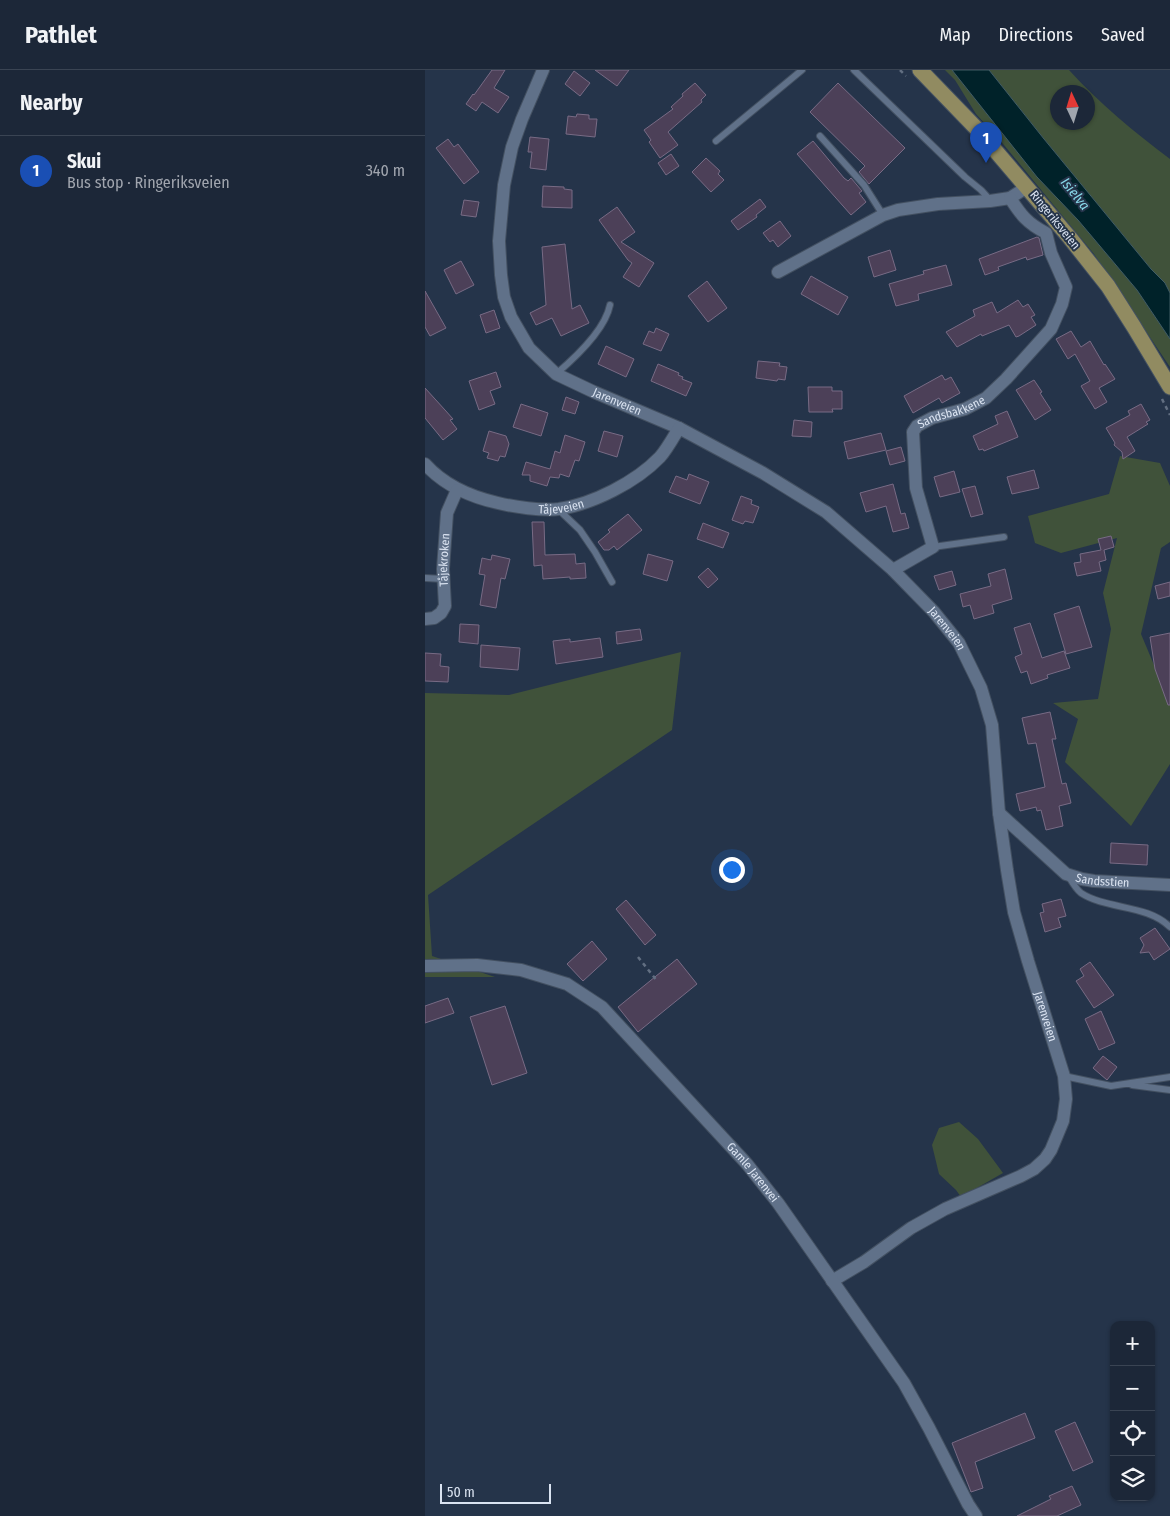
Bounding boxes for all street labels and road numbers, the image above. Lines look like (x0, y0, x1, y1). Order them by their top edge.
street label: Ringeriksveien (1027, 188, 1083, 252)
street label: Jarenveien (591, 385, 644, 418)
street label: Sandsbakkene (915, 393, 987, 431)
street label: Tåjeveien (538, 496, 586, 517)
street label: Tåjekroken (436, 533, 453, 587)
street label: Jarenveien (926, 604, 968, 652)
street label: Sandsstien (1074, 870, 1130, 890)
street label: Jarenveien (1031, 990, 1060, 1043)
street label: Gamle Jarenvei (724, 1140, 782, 1205)

